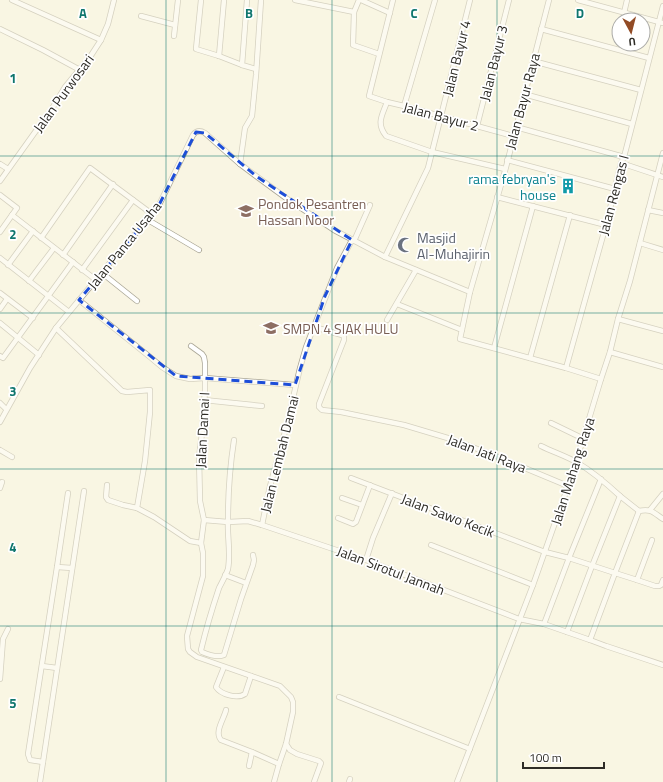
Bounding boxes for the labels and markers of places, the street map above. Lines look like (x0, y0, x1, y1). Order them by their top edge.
place label: rama febryan's house (468, 168, 556, 205)
building icon: rama febryan's house (559, 177, 577, 195)
place label: Pondok Pesantren Hassan Noor (258, 193, 366, 230)
school or university icon: Pondok Pesantren Hassan Noor (237, 202, 255, 220)
place label: Masjid Al-Muhajirin (417, 227, 490, 264)
mosque icon: Masjid Al-Muhajirin (396, 236, 414, 254)
place label: SMPN 4 SIAK HULU (283, 318, 399, 339)
school or university icon: SMPN 4 SIAK HULU (262, 319, 280, 337)

